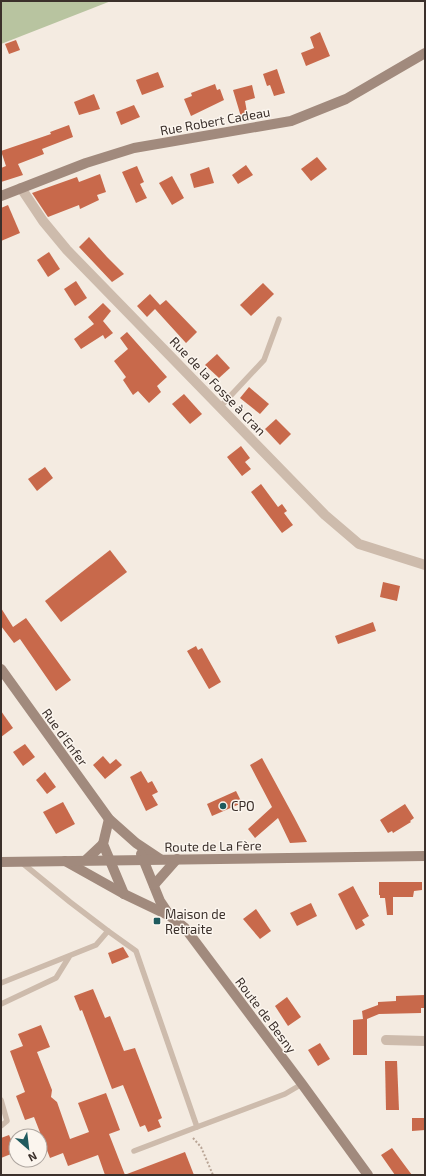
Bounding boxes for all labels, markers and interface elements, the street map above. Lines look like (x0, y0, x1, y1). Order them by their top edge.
street label: Rue Robert Cadeau (159, 103, 271, 139)
street label: Rue de la Fosse à Cran (167, 333, 269, 439)
street label: Rue d'Enfer (39, 705, 91, 769)
place label: CPO (231, 798, 255, 814)
marker: CPO (218, 801, 228, 811)
street label: Route de La Fère (164, 837, 262, 855)
place label: Maison de Retraite (165, 906, 226, 937)
marker: Maison de Retraite (152, 916, 162, 926)
street label: Route de Besny (232, 974, 300, 1056)
north arrow (8, 1128, 48, 1168)
text: N (26, 1150, 39, 1165)

